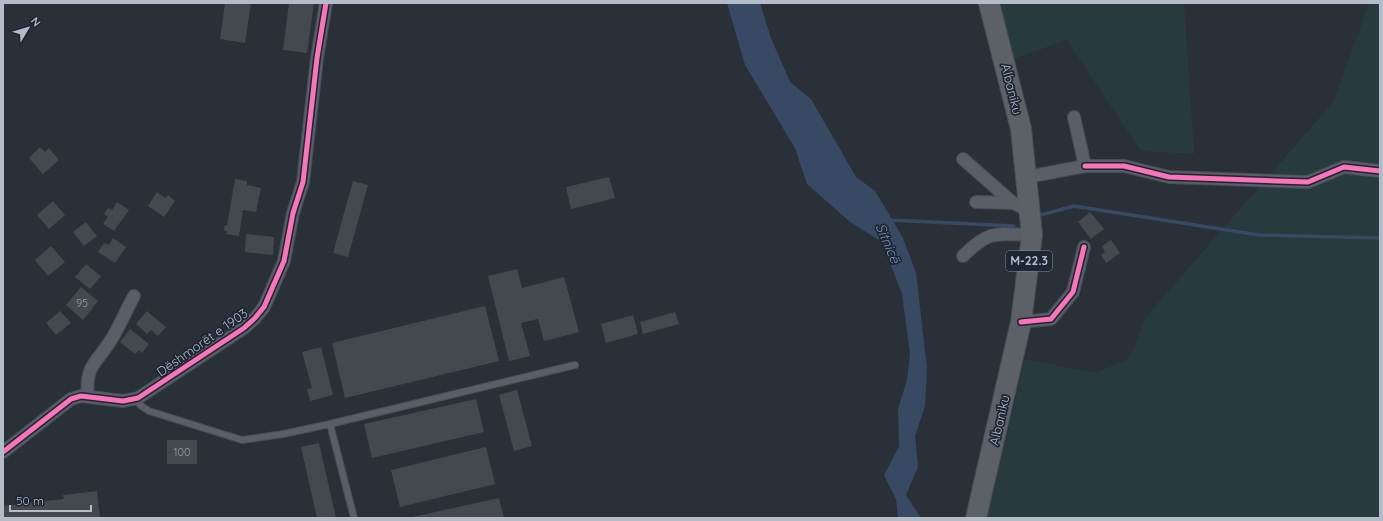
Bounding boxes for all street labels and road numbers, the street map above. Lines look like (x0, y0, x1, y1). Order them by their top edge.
street label: Albaniku (998, 62, 1026, 116)
road number: M-22.3 (1006, 251, 1052, 271)
street label: Dëshmorët e 1903 (153, 305, 251, 379)
street label: Albaniku (985, 393, 1013, 447)

